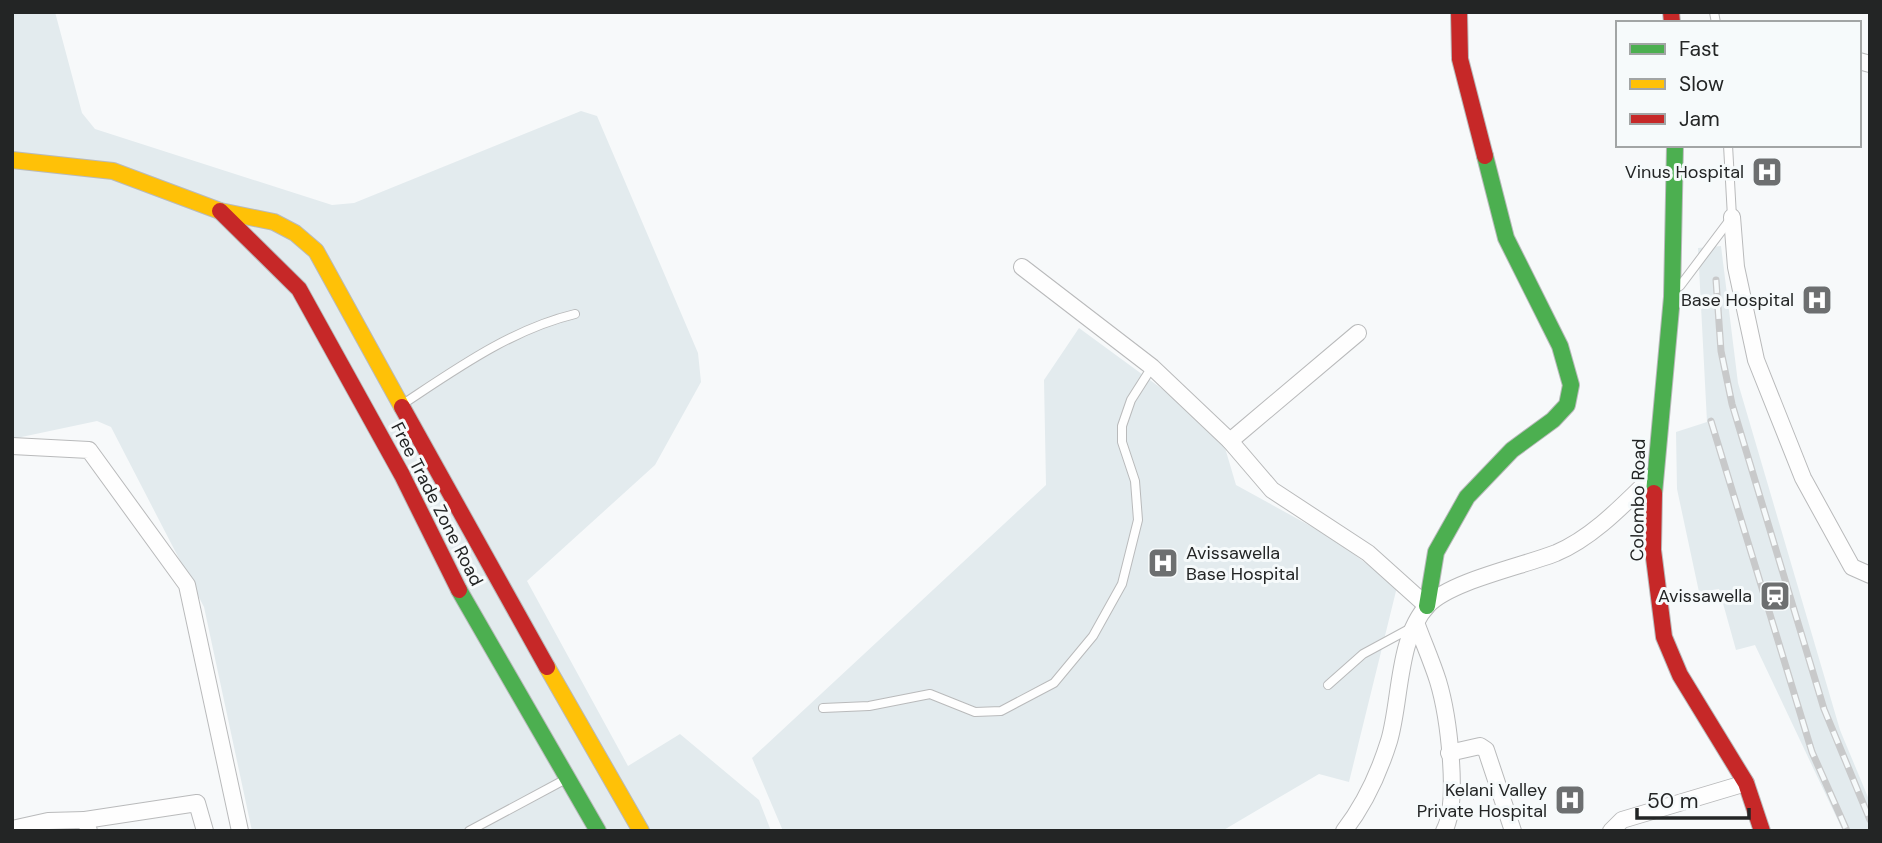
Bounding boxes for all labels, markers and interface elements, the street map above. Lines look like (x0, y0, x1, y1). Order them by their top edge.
legend (1616, 21, 1861, 147)
text: Fast (1679, 35, 1719, 63)
text: Slow (1679, 70, 1724, 98)
text: Jam (1679, 105, 1720, 133)
hospital icon: Vinus Hospital (1750, 155, 1784, 189)
place label: Vinus Hospital (1625, 160, 1744, 184)
hospital icon: Base Hospital (1800, 283, 1834, 317)
place label: Base Hospital (1681, 288, 1794, 312)
street label: Free Trade Zone Road (385, 418, 489, 590)
street label: Colombo Road (1625, 438, 1651, 562)
place label: Avissawella Base Hospital (1186, 541, 1299, 586)
hospital icon: Avissawella Base Hospital (1146, 546, 1180, 580)
station icon: Avissawella (1758, 579, 1792, 613)
place label: Avissawella (1658, 584, 1752, 608)
scale bar (1637, 776, 1749, 820)
place label: Kelani Valley Private Hospital (1417, 778, 1547, 823)
hospital icon: Kelani Valley Private Hospital (1553, 783, 1587, 817)
text: 50 m (1647, 787, 1698, 815)

